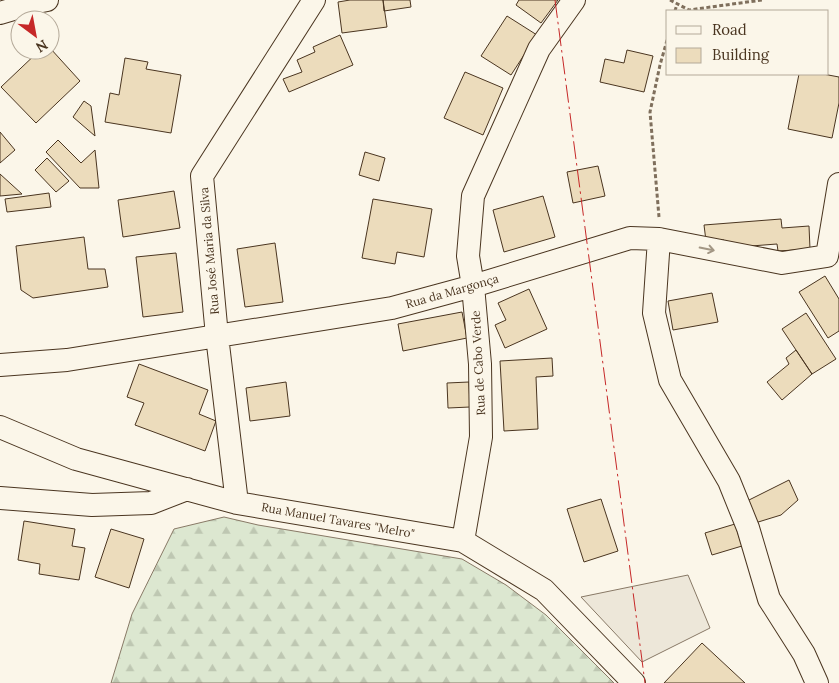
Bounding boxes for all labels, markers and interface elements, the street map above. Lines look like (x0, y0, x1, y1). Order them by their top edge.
north arrow (10, 10, 60, 60)
legend (666, 10, 829, 75)
text: Road (712, 20, 747, 39)
text: N (32, 36, 51, 57)
text: Building (712, 45, 770, 64)
street label: Rua José Maria da Silva (196, 187, 222, 315)
one-way arrow (698, 244, 714, 254)
street label: Rua da Margonça (404, 271, 500, 311)
street label: Rua de Cabo Verde (468, 310, 488, 416)
street label: Rua Manuel Tavares "Melro" (260, 499, 416, 541)

